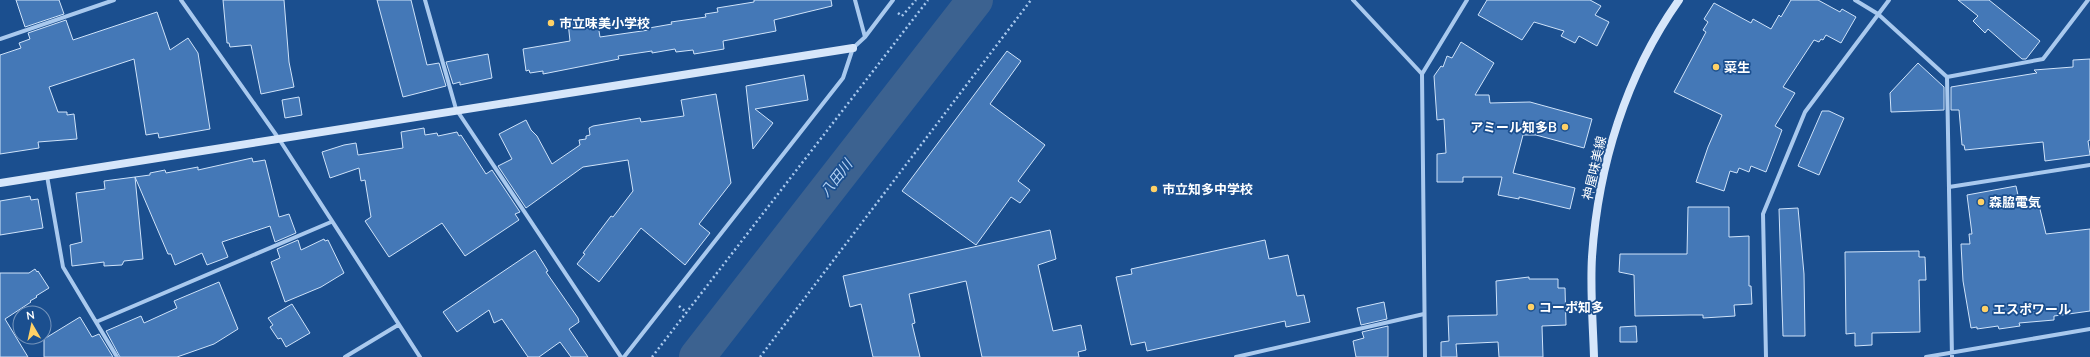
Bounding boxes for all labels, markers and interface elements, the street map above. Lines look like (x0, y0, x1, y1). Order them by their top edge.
place label: 市立味美小学校 (559, 15, 650, 33)
marker: 市立味美小学校 (546, 18, 556, 28)
place label: 菜生 (1724, 59, 1750, 77)
marker: 菜生 (1711, 62, 1721, 72)
place label: アミール知多B (1470, 119, 1557, 137)
marker: アミール知多B (1560, 122, 1570, 132)
street label: 神屋味美線 (1579, 135, 1611, 202)
water label: 八田川 (816, 154, 858, 201)
place label: 市立知多中学校 (1162, 181, 1253, 199)
marker: 市立知多中学校 (1149, 184, 1159, 194)
place label: 森脇電気 (1989, 194, 2041, 212)
marker: 森脇電気 (1976, 197, 1986, 207)
place label: コーポ知多 (1539, 299, 1604, 317)
place label: エスポワール (1993, 301, 2071, 319)
marker: コーポ知多 (1526, 302, 1536, 312)
marker: エスポワール (1980, 304, 1990, 314)
north arrow (12, 305, 52, 345)
text: N (25, 308, 36, 324)

